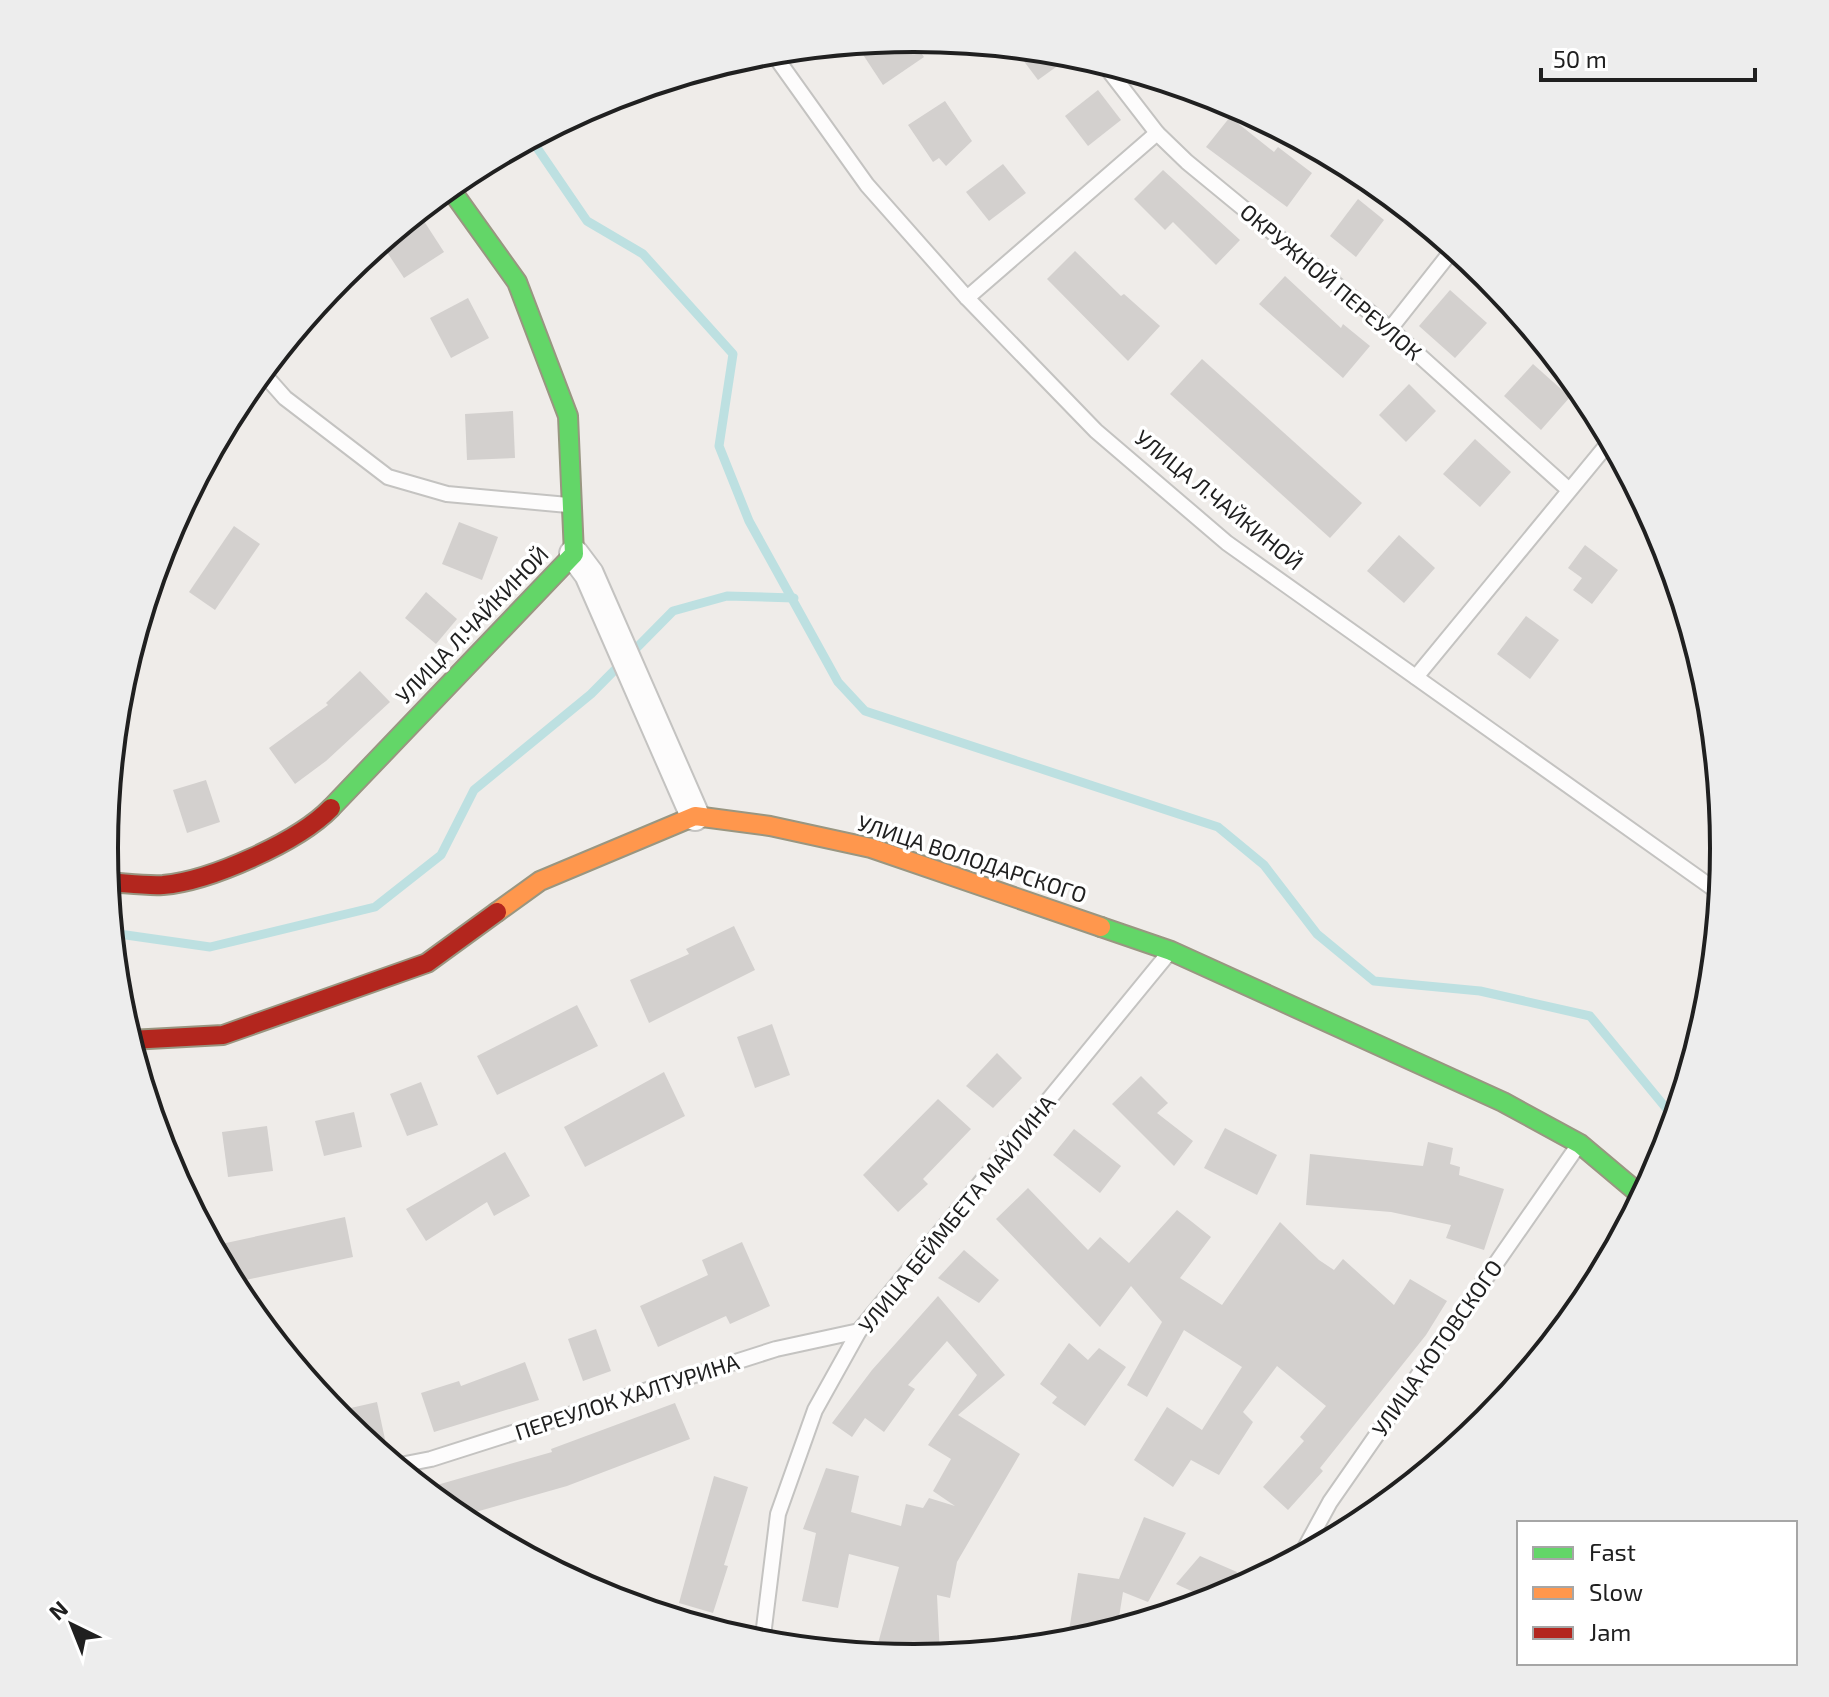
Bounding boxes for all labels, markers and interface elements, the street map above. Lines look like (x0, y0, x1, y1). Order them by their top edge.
scale bar (1541, 32, 1755, 82)
text: 50 m (1553, 44, 1607, 73)
street label: ОКРУЖНОЙ ПЕРЕУЛОК (1236, 198, 1428, 365)
street label: УЛИЦА Л.ЧАЙКИНОЙ (1131, 424, 1309, 575)
street label: УЛИЦА Л.ЧАЙКИНОЙ (390, 540, 553, 708)
street label: УЛИЦА ВОЛОДАРСКОГО (854, 809, 1090, 907)
street label: УЛИЦА БЕЙМБЕТА МАЙЛИНА (852, 1089, 1060, 1337)
street label: УЛИЦА КОТОВСКОГО (1366, 1254, 1507, 1440)
street label: ПЕРЕУЛОК ХАЛТУРИНА (511, 1347, 742, 1445)
legend (1517, 1521, 1797, 1665)
text: Fast (1589, 1537, 1636, 1566)
text: Slow (1589, 1577, 1643, 1606)
north arrow (32, 1585, 112, 1665)
text: N (43, 1595, 72, 1625)
text: Jam (1589, 1617, 1631, 1646)

